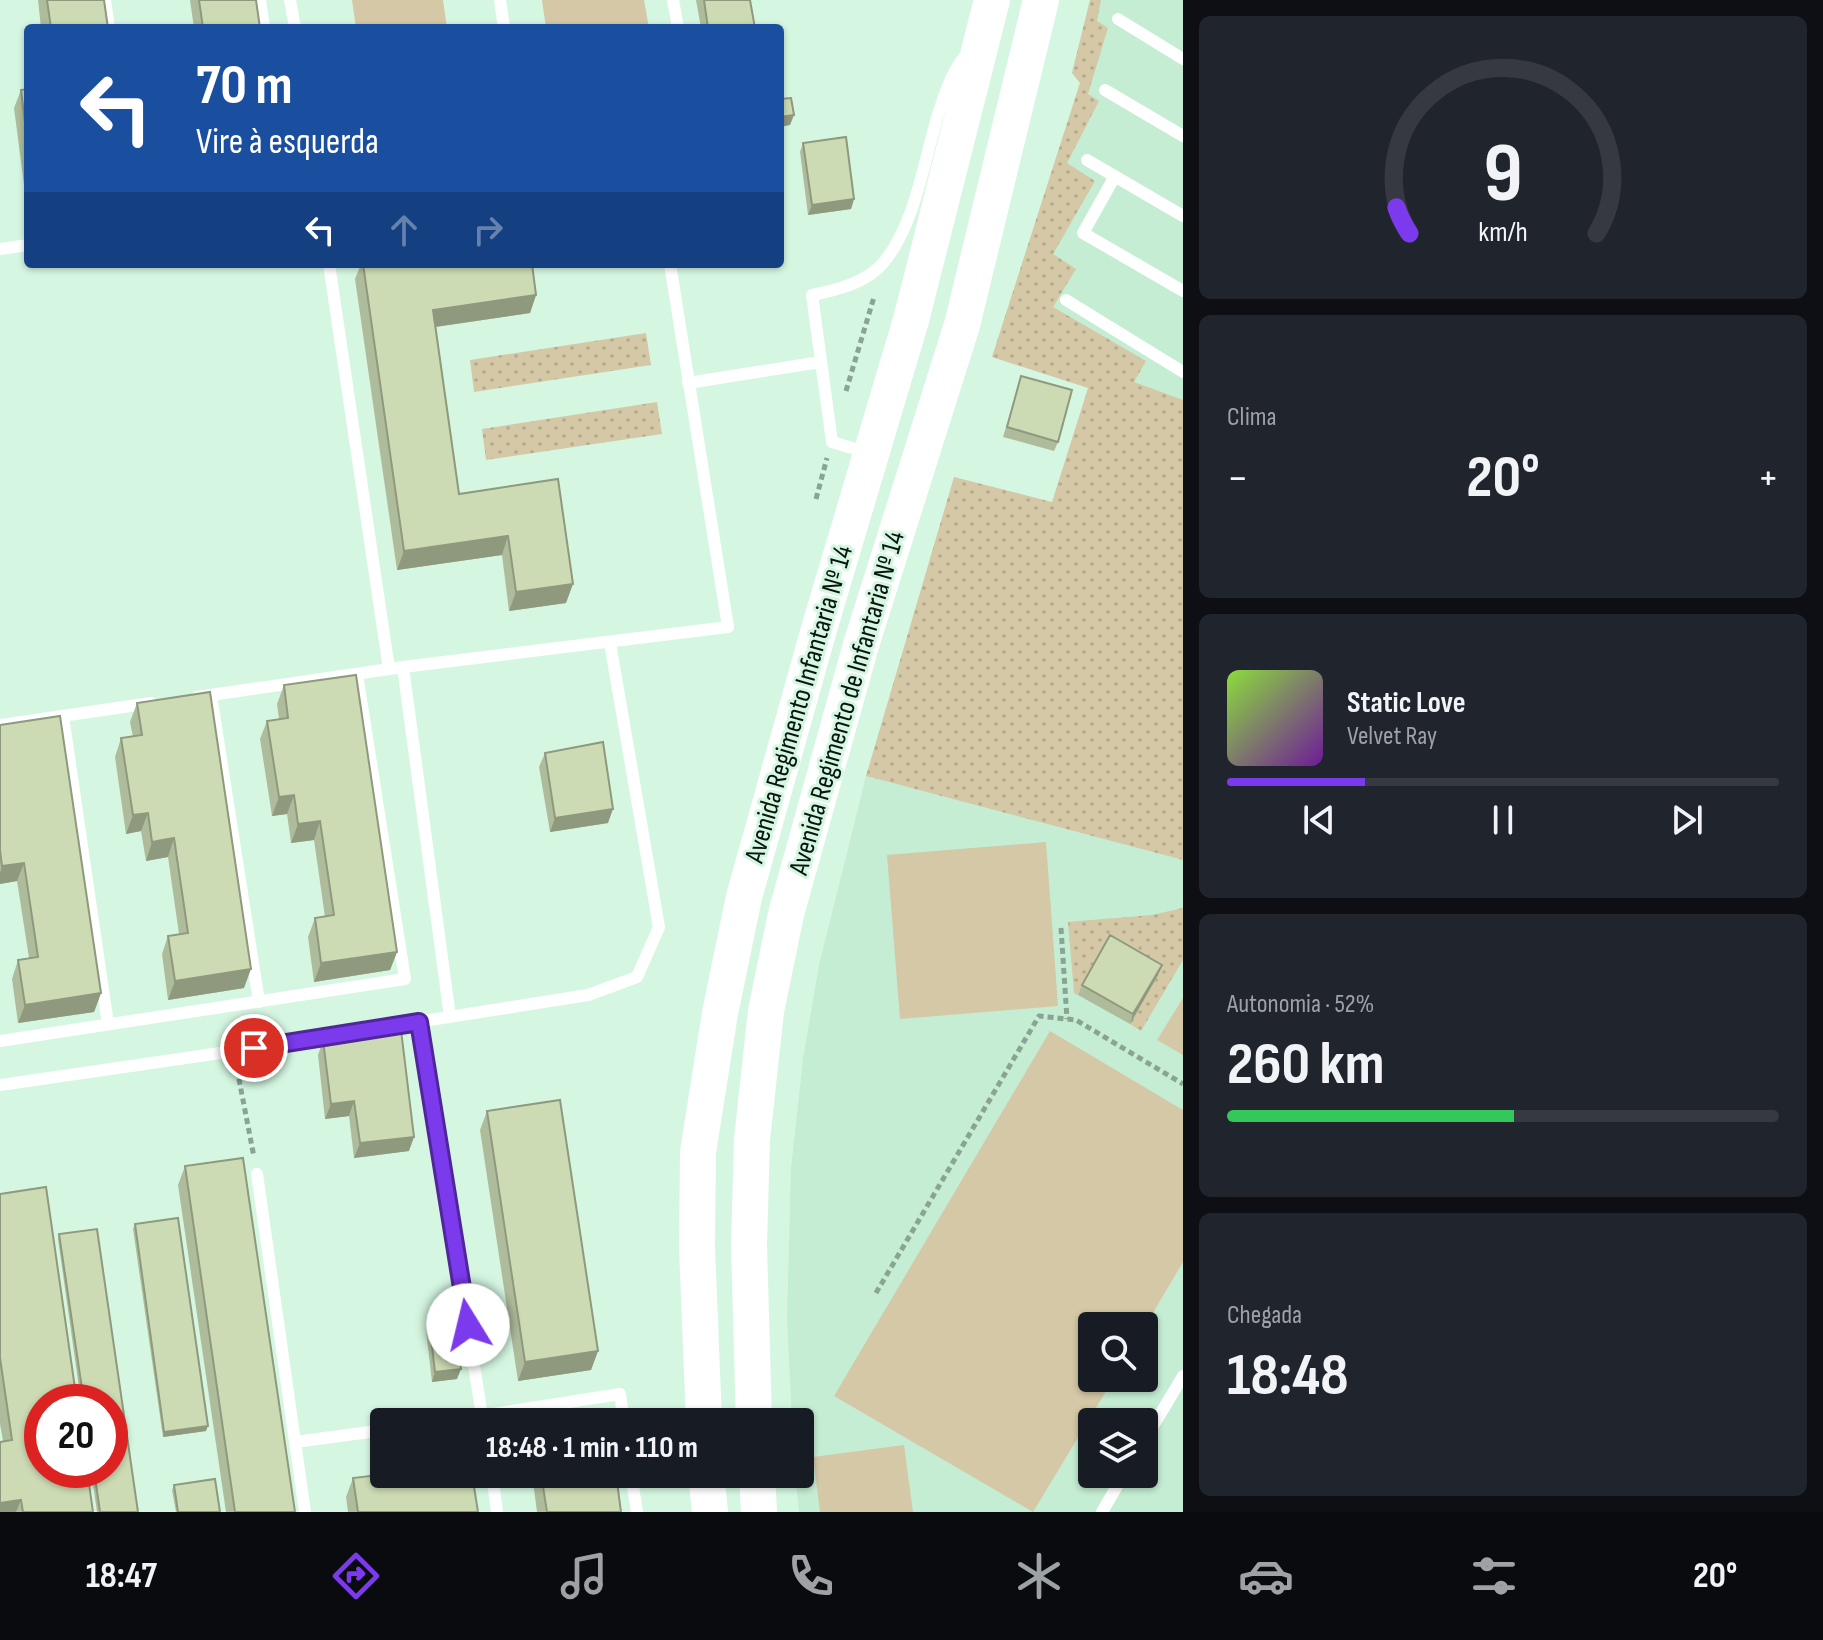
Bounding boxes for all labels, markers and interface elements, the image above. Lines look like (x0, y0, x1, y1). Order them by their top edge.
text: 70 m (196, 53, 293, 120)
icon: left (64, 56, 168, 160)
text: Vire à esquerda (196, 121, 379, 164)
text: 9 (1483, 124, 1523, 224)
icon: left (298, 208, 342, 252)
icon: ahead (382, 208, 426, 252)
icon: right (466, 208, 510, 252)
text: km/h (1478, 215, 1528, 250)
text: Clima (1227, 402, 1277, 433)
text: 20° (1466, 442, 1540, 514)
text: − (1227, 452, 1249, 505)
text: + (1757, 452, 1779, 505)
street label: Avenida Regimento de Infantaria Nº 14 (782, 527, 912, 880)
street label: Avenida Regimento Infantaria Nº 14 (738, 541, 860, 867)
text: Static Love (1347, 685, 1466, 721)
text: Velvet Ray (1347, 721, 1437, 752)
icon: previous (1297, 798, 1341, 842)
icon: pause (1481, 798, 1525, 842)
icon: next (1665, 798, 1709, 842)
text: Autonomia · 52% (1227, 989, 1374, 1020)
pin (220, 1014, 288, 1082)
icon: arrive (232, 1026, 276, 1070)
text: 260 km (1227, 1029, 1385, 1101)
position arrow (426, 1283, 510, 1367)
text: Chegada (1227, 1300, 1302, 1331)
map controls (1078, 1312, 1158, 1488)
button: search (1078, 1312, 1158, 1392)
text: 18:48 (1227, 1340, 1349, 1412)
speed limit sign: 20 (24, 1384, 128, 1488)
button: layers (1078, 1408, 1158, 1488)
text: 18:48 · 1 min · 110 m (486, 1430, 698, 1466)
icon: directions (328, 1548, 384, 1604)
icon: music (556, 1548, 612, 1604)
icon: phone (783, 1548, 839, 1604)
icon: climate (1011, 1548, 1067, 1604)
icon: car (1238, 1548, 1294, 1604)
icon: filters (1466, 1548, 1522, 1604)
text: 18:47 (86, 1555, 157, 1598)
text: 20° (1693, 1555, 1737, 1598)

